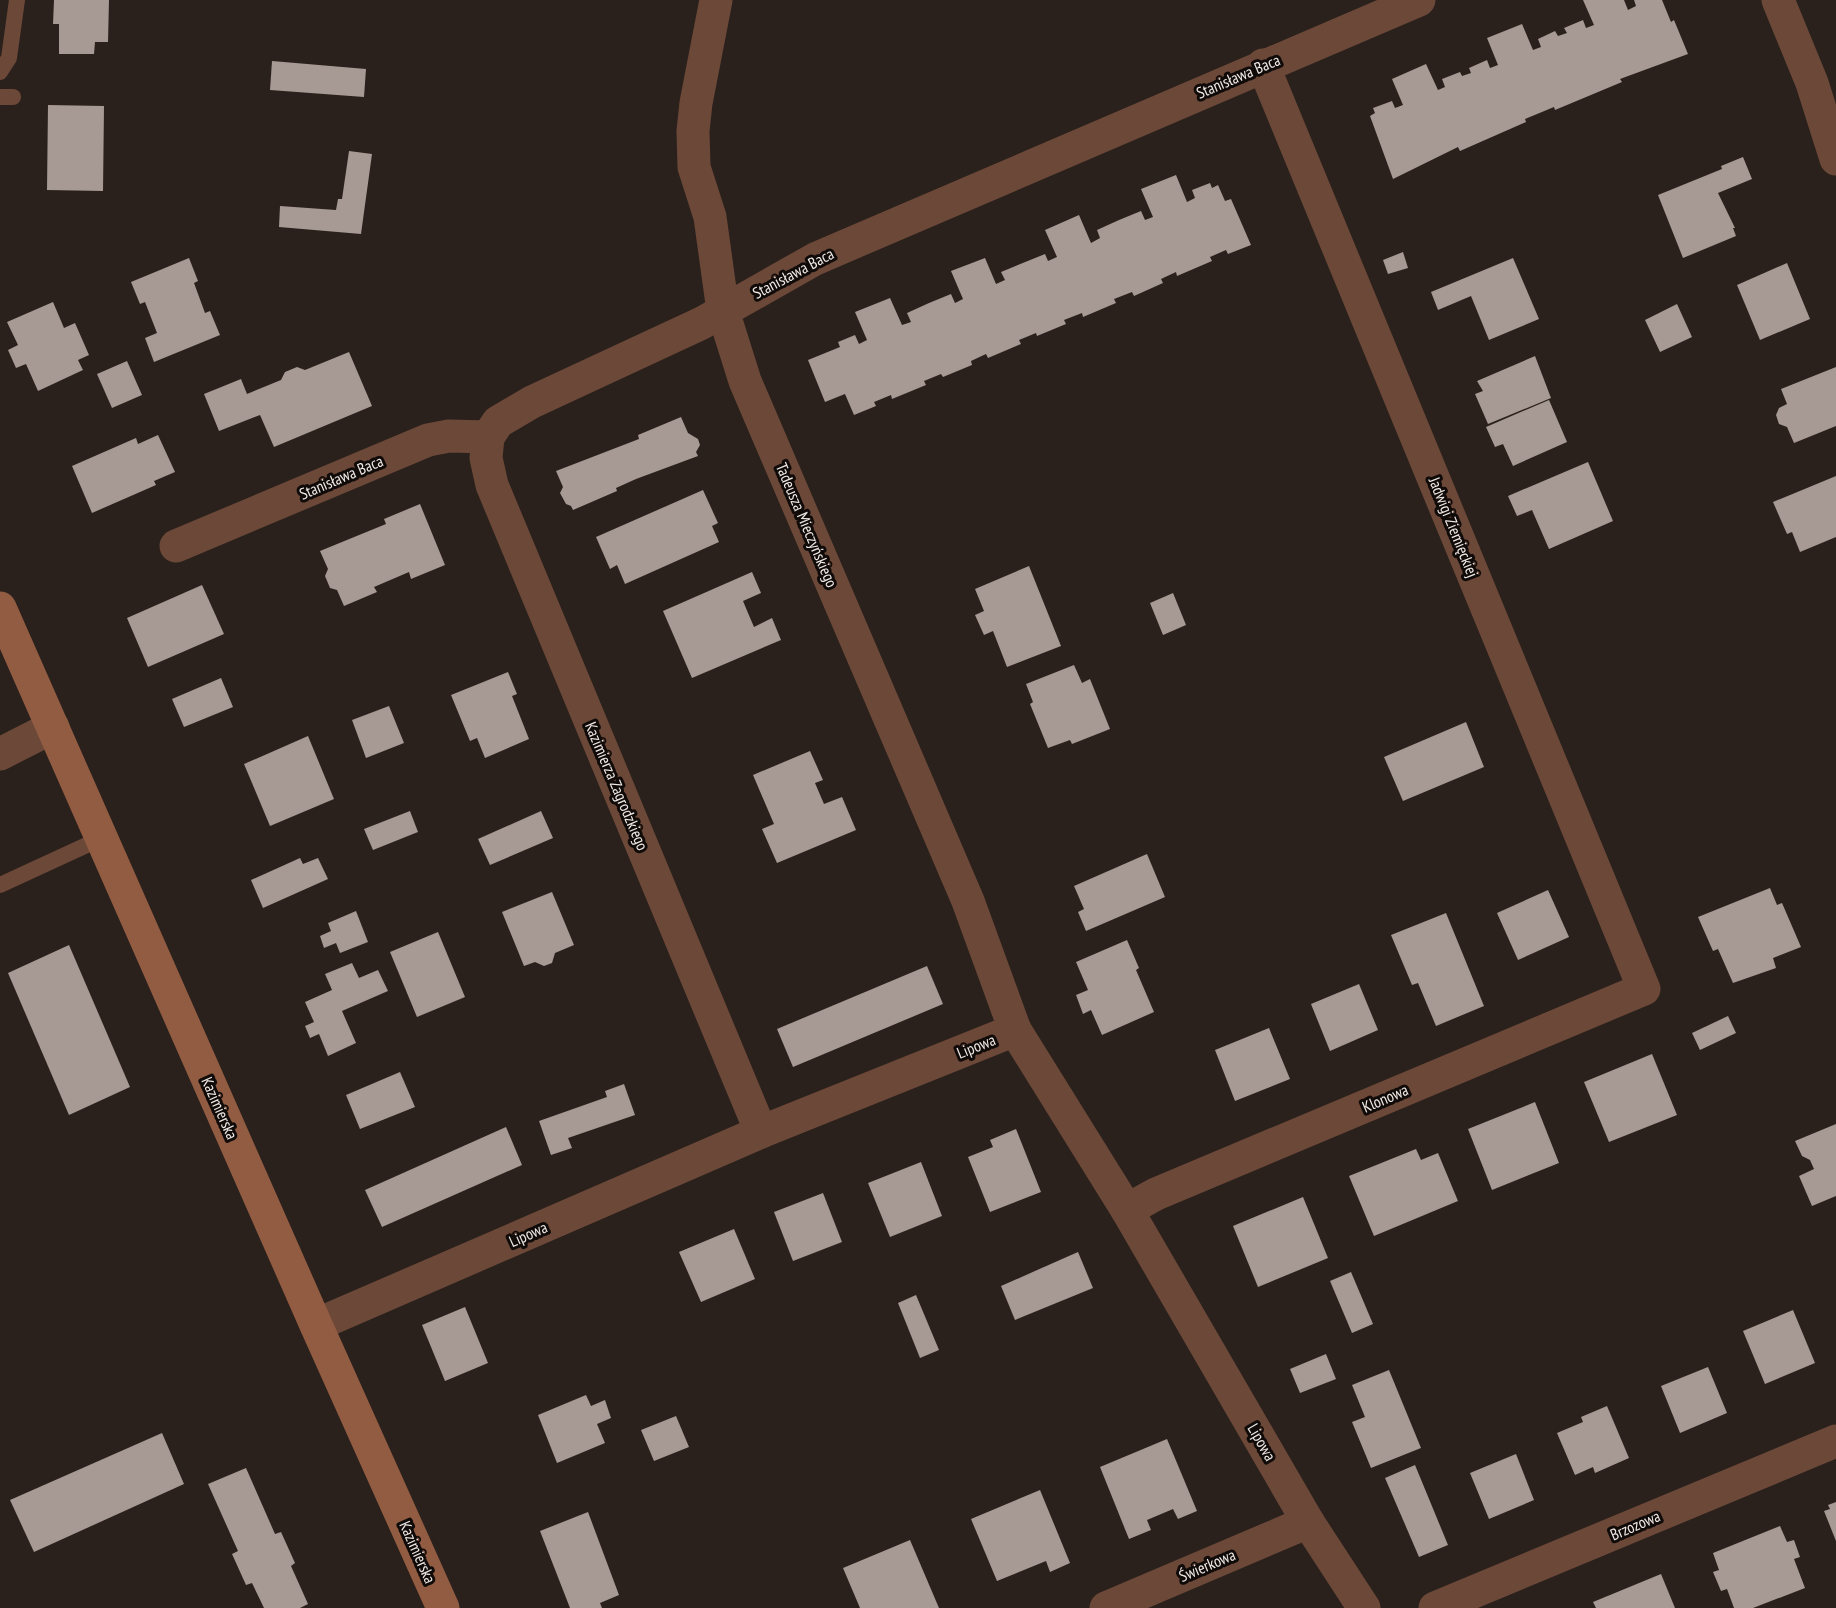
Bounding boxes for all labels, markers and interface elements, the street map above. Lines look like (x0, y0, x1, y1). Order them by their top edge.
street label: Stanisława Baca (1193, 49, 1283, 103)
street label: Stanisława Baca (749, 243, 837, 303)
street label: Stanisława Baca (296, 450, 386, 504)
street label: Tadeusza Mieczyńskiego (772, 460, 842, 590)
street label: Jadwigi Ziemięckiej (1424, 473, 1483, 580)
street label: Kazimierza Zagrodzkiego (581, 719, 653, 853)
street label: Lipowa (954, 1029, 998, 1063)
street label: Kazimierska (197, 1074, 243, 1142)
street label: Klonowa (1359, 1079, 1411, 1117)
street label: Lipowa (506, 1217, 550, 1251)
street label: Lipowa (1243, 1420, 1281, 1464)
street label: Brzozowa (1607, 1506, 1663, 1544)
street label: Kazimierska (395, 1518, 441, 1586)
street label: Świerkowa (1176, 1544, 1238, 1586)

